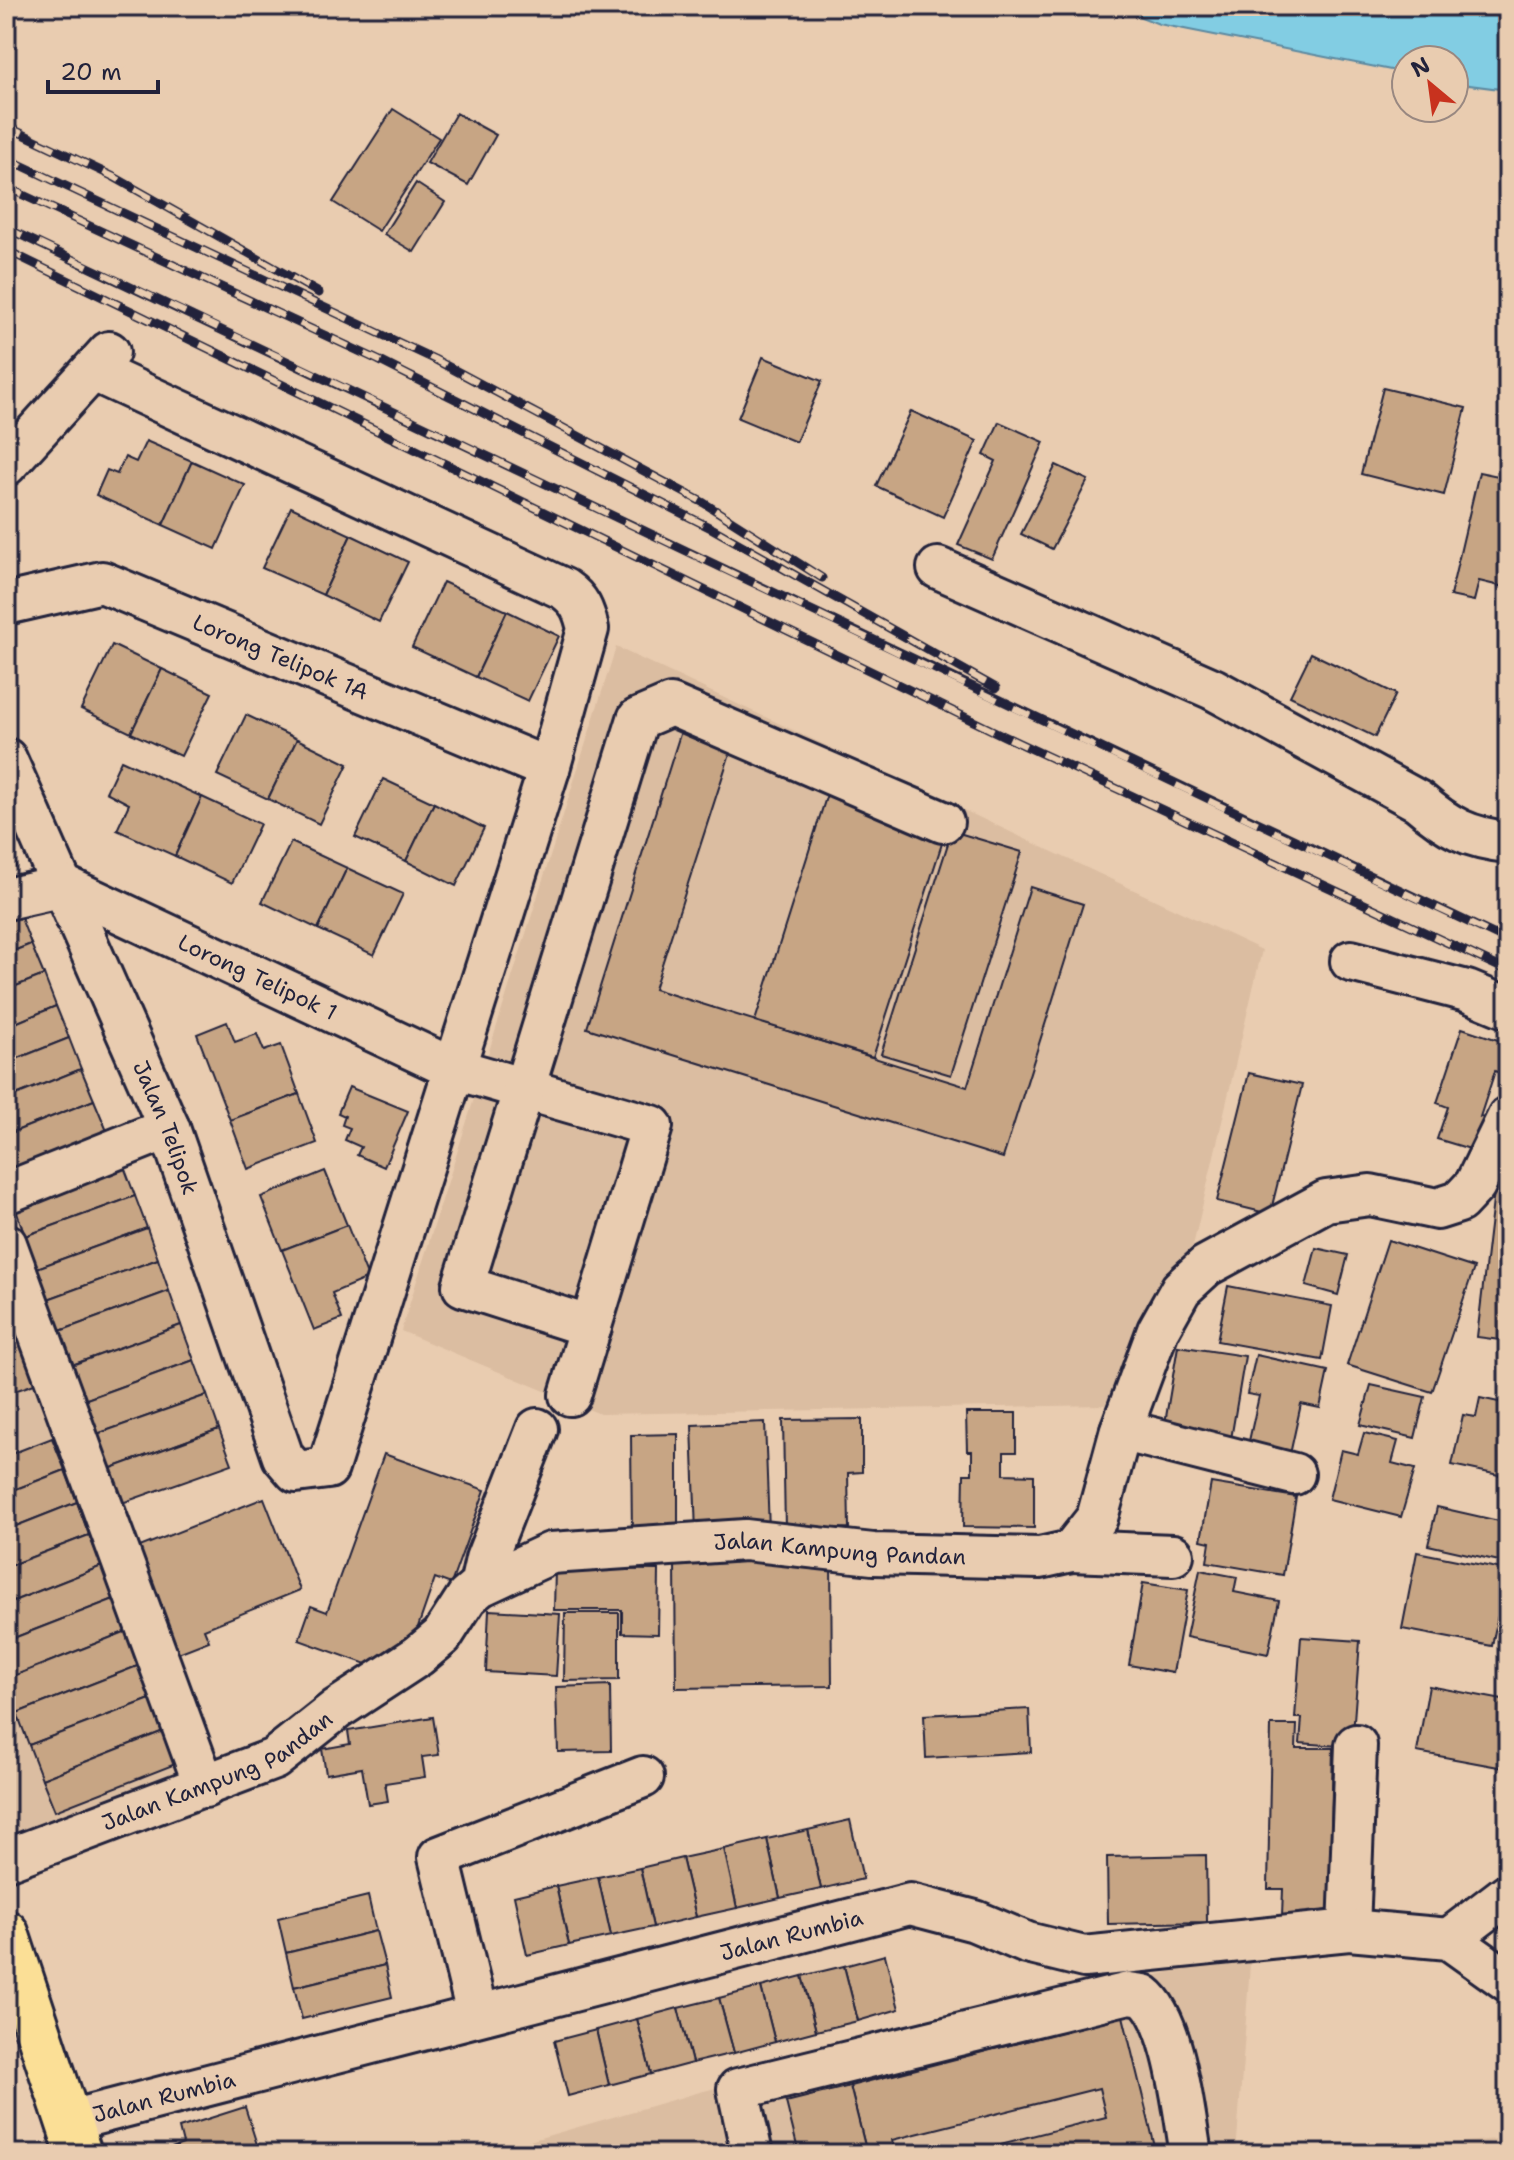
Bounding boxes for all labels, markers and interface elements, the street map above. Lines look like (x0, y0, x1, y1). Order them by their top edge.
scale bar (48, 44, 158, 94)
north arrow (1390, 44, 1470, 124)
text: N (1406, 50, 1435, 84)
text: 20 m (60, 56, 122, 88)
street label: Lorong Telipok 1A (188, 607, 373, 706)
street label: Lorong Telipok 1 (174, 927, 342, 1027)
street label: Jalan Telipok (127, 1056, 205, 1198)
street label: Jalan Kampung Pandan (712, 1525, 966, 1571)
street label: Jalan Kampung Pandan (98, 1704, 338, 1837)
street label: Jalan Rumbia (717, 1902, 866, 1967)
street label: Jalan Rumbia (89, 2064, 239, 2129)

